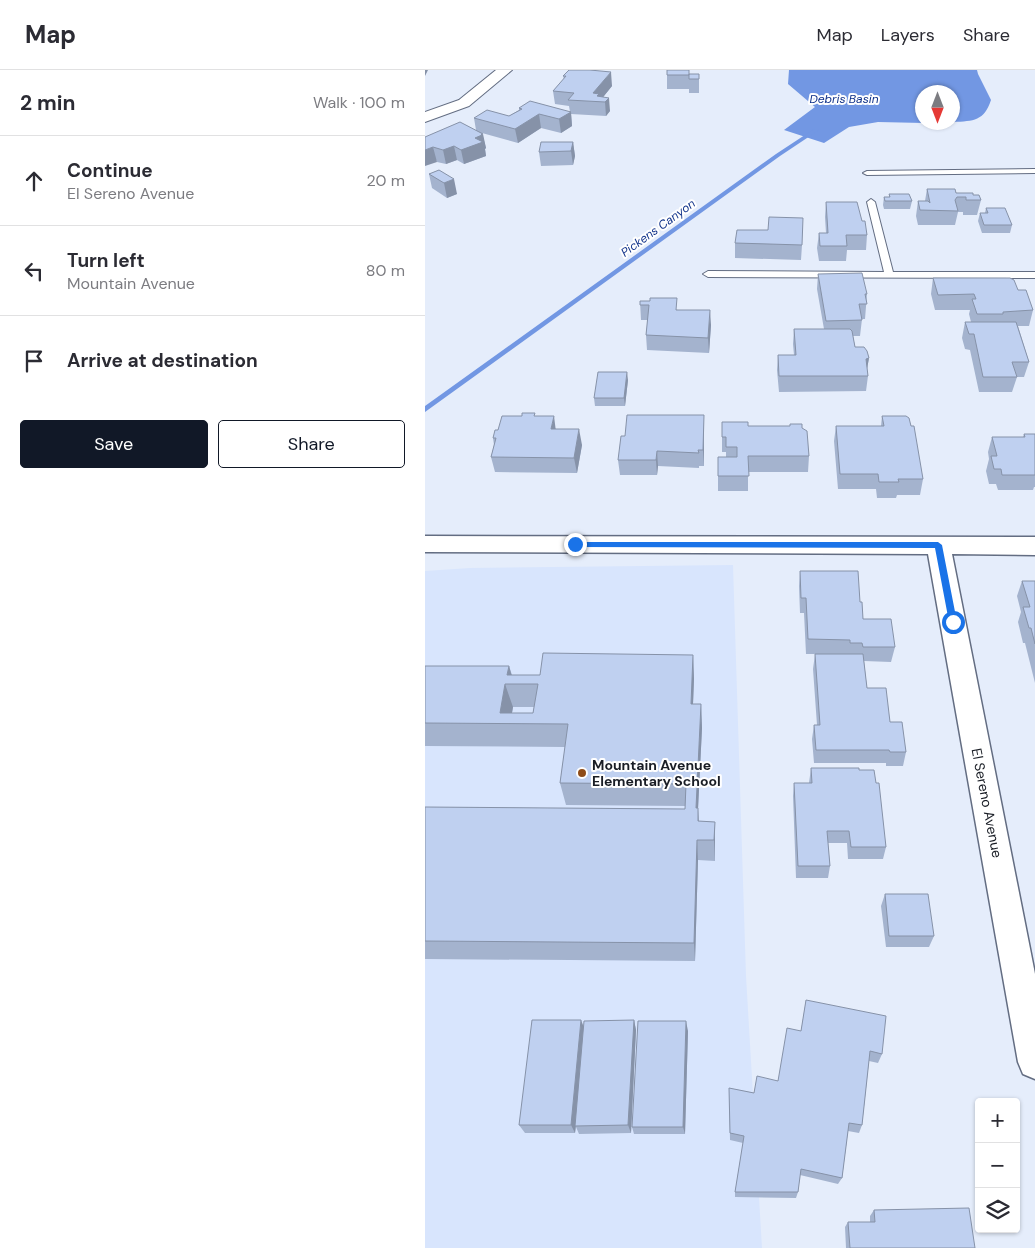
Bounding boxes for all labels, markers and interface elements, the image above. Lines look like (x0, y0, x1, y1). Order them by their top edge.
text: Map (25, 19, 76, 50)
text: Map (817, 23, 853, 47)
text: Layers (881, 23, 935, 47)
text: Share (963, 23, 1010, 47)
north arrow (915, 85, 960, 130)
text: 2 min (20, 89, 76, 117)
water label: Debris Basin (809, 91, 879, 107)
text: Walk · 100 m (313, 92, 405, 113)
text: Continue (67, 158, 153, 183)
icon: ahead (20, 167, 48, 195)
text: 20 m (366, 170, 405, 191)
text: El Sereno Avenue (67, 183, 194, 204)
water label: Pickens Canyon (618, 196, 698, 260)
text: Turn left (67, 248, 145, 273)
icon: left (20, 257, 48, 285)
text: 80 m (366, 260, 405, 281)
text: Mountain Avenue (67, 273, 195, 294)
icon: arrive (20, 347, 48, 375)
text: Arrive at destination (67, 348, 258, 373)
button: Save (20, 420, 208, 468)
button: Share (218, 420, 405, 468)
route end (564, 533, 587, 556)
route start (942, 611, 965, 634)
street label: El Sereno Avenue (968, 747, 1006, 859)
place label: Mountain Avenue Elementary School (592, 756, 721, 790)
marker: Mountain Avenue Elementary School (576, 767, 588, 779)
map controls (975, 1098, 1020, 1233)
button: + (975, 1098, 1020, 1143)
button: − (975, 1143, 1020, 1188)
button: layers (975, 1188, 1020, 1233)

